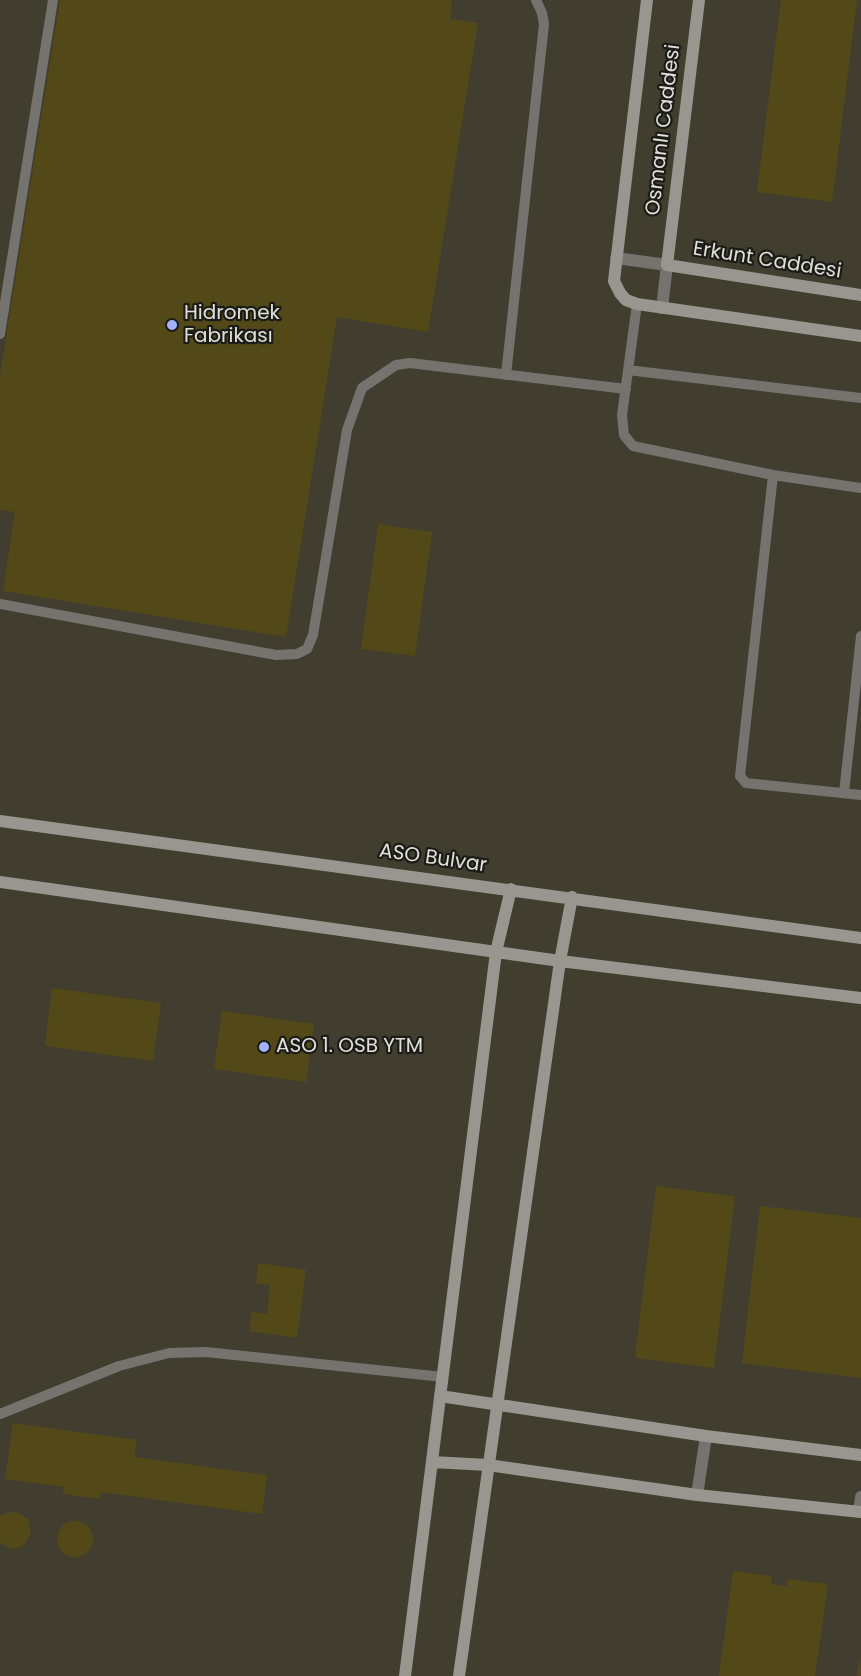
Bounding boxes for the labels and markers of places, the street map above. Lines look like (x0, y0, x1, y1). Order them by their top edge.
place label: Hidromek Fabrikası (184, 302, 280, 349)
marker: Hidromek Fabrikası (165, 318, 179, 332)
place label: ASO 1. OSB YTM (276, 1035, 423, 1059)
marker: ASO 1. OSB YTM (257, 1040, 271, 1054)

